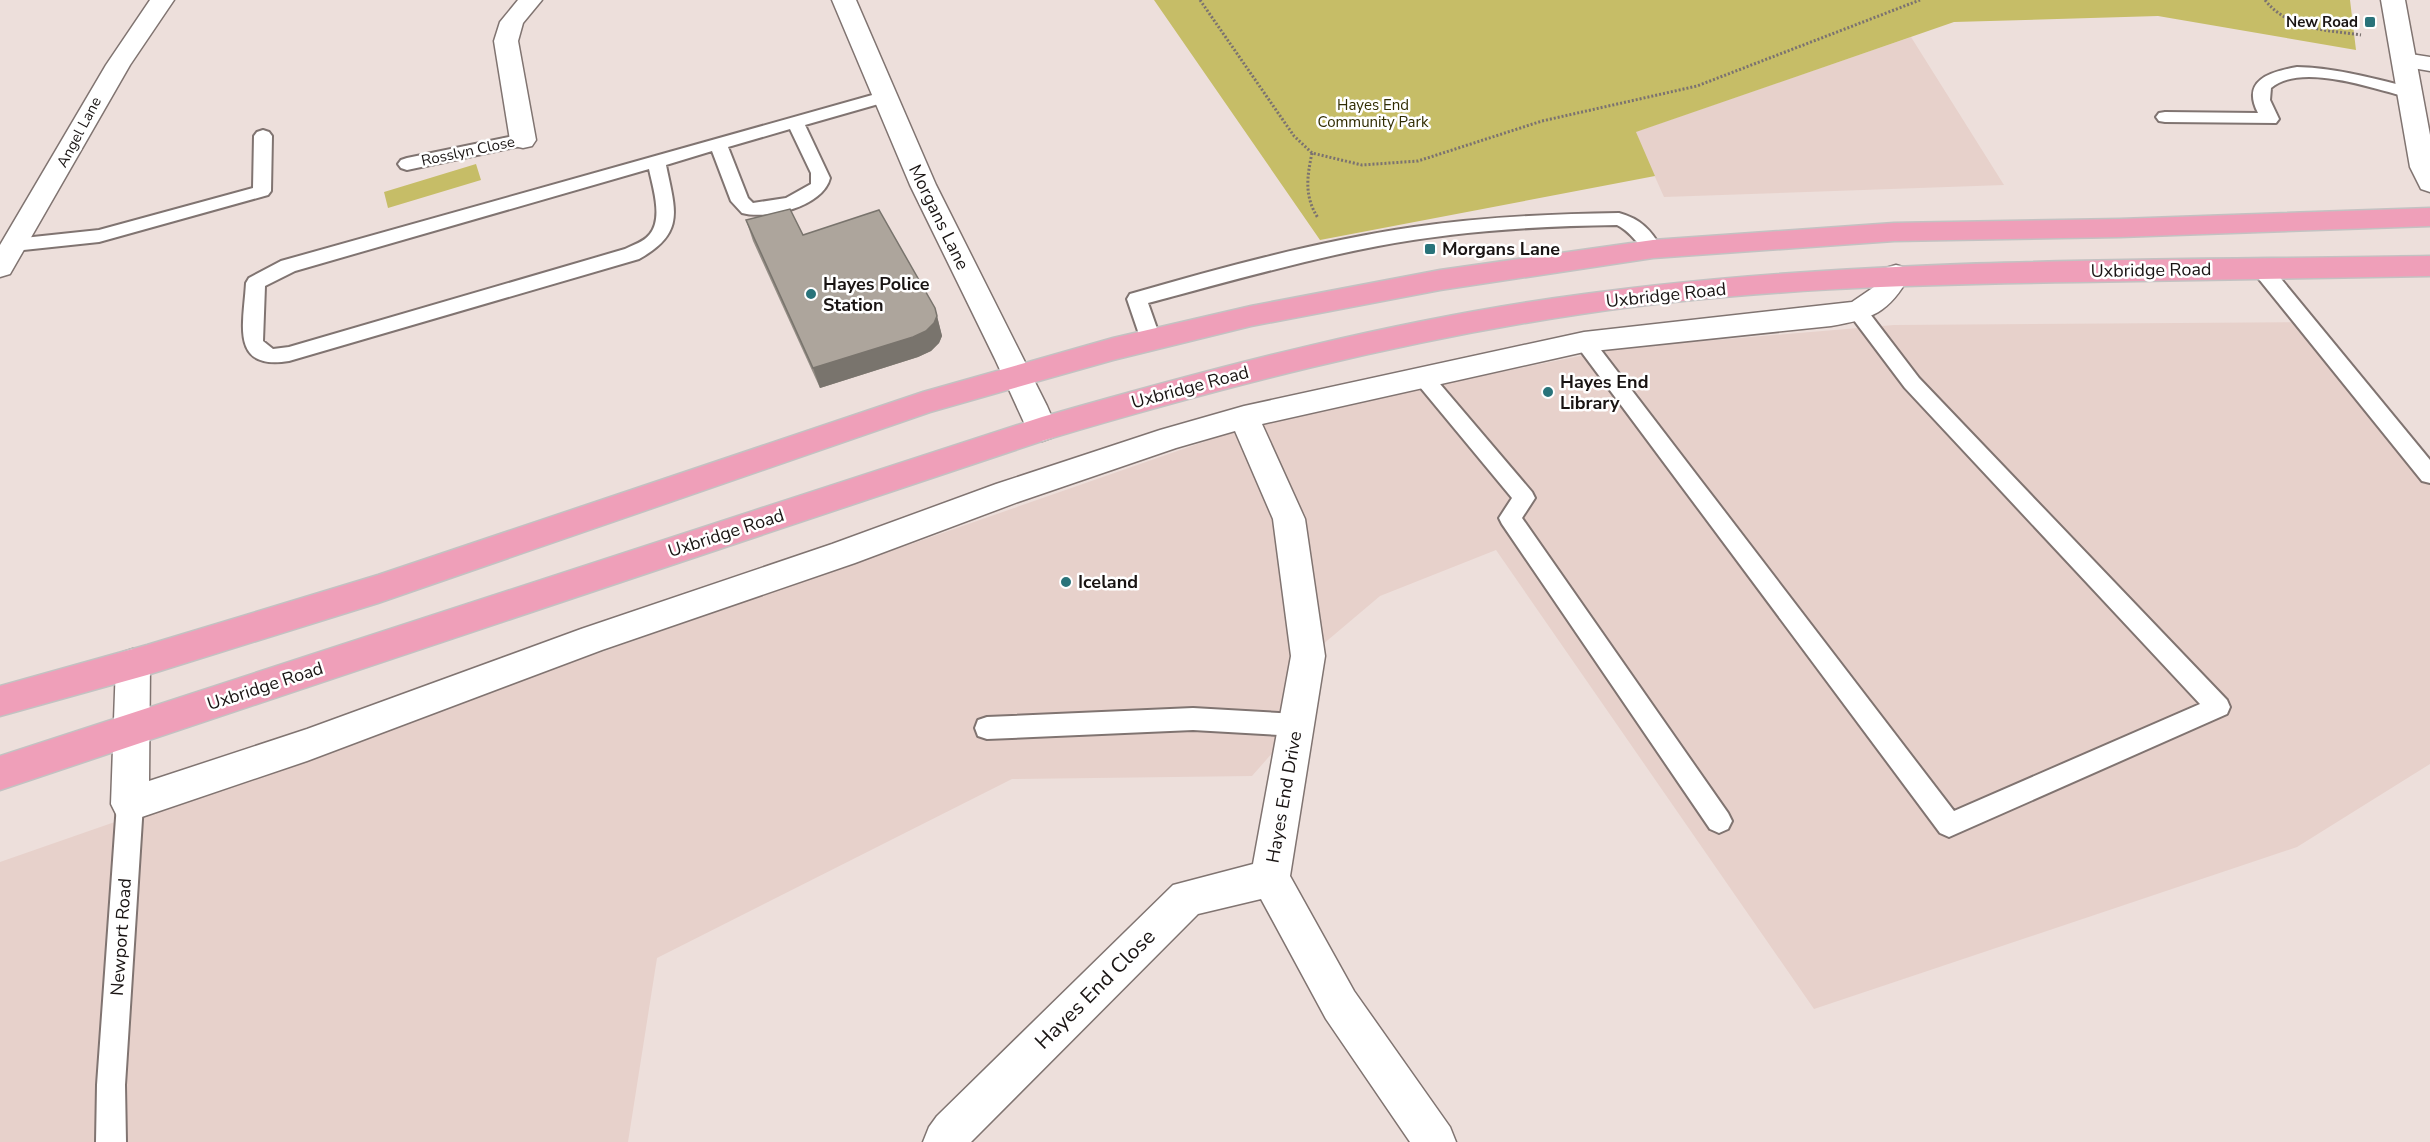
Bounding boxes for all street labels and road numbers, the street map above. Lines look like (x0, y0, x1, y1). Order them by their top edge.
street label: Angel Lane (52, 93, 106, 171)
street label: Rosslyn Close (419, 131, 517, 171)
street label: Morgans Lane (903, 160, 975, 274)
street label: Uxbridge Road (2090, 257, 2212, 283)
street label: Uxbridge Road (1605, 277, 1727, 313)
street label: Uxbridge Road (1129, 360, 1251, 414)
street label: Uxbridge Road (665, 503, 787, 563)
street label: Uxbridge Road (204, 656, 326, 716)
street label: Hayes End Drive (1261, 729, 1307, 865)
street label: Newport Road (105, 877, 137, 997)
street label: Hayes End Close (1029, 923, 1161, 1055)

